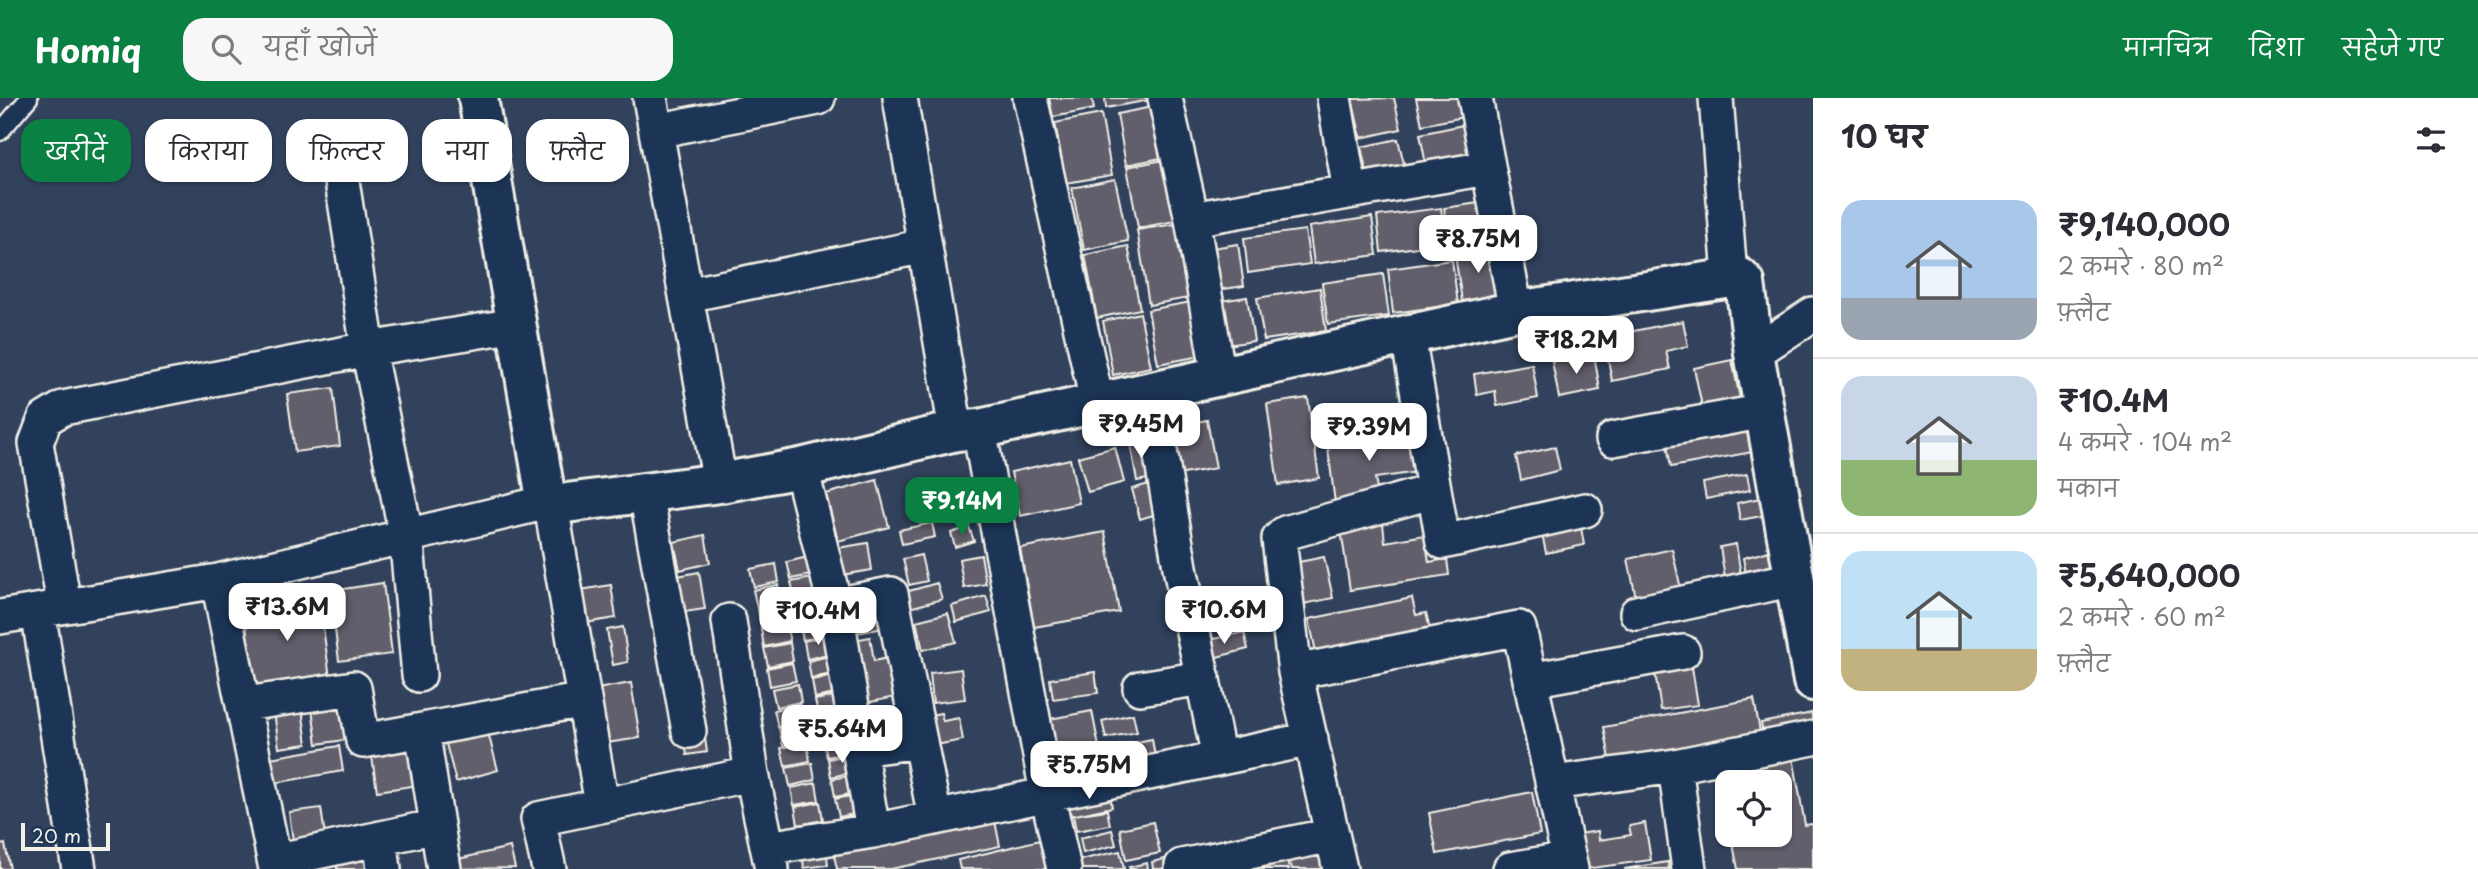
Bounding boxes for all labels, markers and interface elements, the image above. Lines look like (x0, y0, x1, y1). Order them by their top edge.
search box (183, 18, 673, 81)
text: Homiq (35, 24, 141, 74)
text: यहाँ खोजें (263, 26, 377, 65)
text: मानचित्र (2123, 28, 2211, 64)
text: दिशा (2249, 28, 2304, 64)
text: सहेजे गए (2342, 28, 2443, 64)
icon: search (207, 30, 245, 68)
text: 10 घर (1841, 113, 1927, 158)
chip: खरीदें (21, 119, 131, 182)
chip: किराया (145, 119, 272, 182)
chip: फ़िल्टर (286, 119, 408, 182)
chip: नया (422, 119, 512, 182)
chip: फ़्लैट (526, 119, 629, 182)
icon: filters (2412, 121, 2450, 159)
text: ₹9,140,000 (2058, 201, 2230, 246)
pin: ₹8.75M (1421, 216, 1535, 275)
text: ₹8.75M (1435, 220, 1521, 255)
icon: home (1897, 228, 1981, 312)
text: 2 कमरे · 80 m² (2058, 248, 2224, 283)
text: फ़्लैट (2058, 294, 2110, 329)
pin: ₹18.2M (1519, 316, 1633, 376)
text: ₹18.2M (1534, 321, 1618, 356)
text: ₹10.4M (2058, 377, 2169, 422)
pin: ₹9.45M (1084, 400, 1198, 460)
pin: ₹9.39M (1312, 404, 1426, 463)
icon: home (1897, 404, 1981, 488)
text: ₹9.45M (1098, 405, 1184, 440)
text: ₹9.39M (1327, 408, 1411, 443)
text: 4 कमरे · 104 m² (2058, 424, 2232, 459)
text: मकान (2058, 470, 2119, 505)
pin: ₹9.14M (905, 478, 1019, 537)
text: ₹9.14M (921, 482, 1003, 517)
text: ₹5,640,000 (2058, 552, 2240, 597)
icon: home (1897, 579, 1981, 663)
pin: ₹13.6M (230, 584, 344, 643)
pin: ₹10.6M (1167, 587, 1281, 646)
text: ₹13.6M (245, 588, 329, 623)
pin: ₹10.4M (761, 588, 875, 647)
text: ₹10.6M (1181, 591, 1267, 626)
text: ₹10.4M (775, 592, 861, 627)
text: 2 कमरे · 60 m² (2058, 599, 2226, 634)
text: फ़्लैट (2058, 645, 2110, 680)
pin: ₹5.64M (785, 706, 899, 765)
text: ₹5.64M (797, 710, 887, 745)
pin: ₹5.75M (1032, 742, 1146, 801)
text: ₹5.75M (1046, 746, 1132, 781)
map controls (1715, 770, 1792, 847)
button: locate (1715, 770, 1792, 847)
scale bar (21, 820, 110, 852)
text: 20 m (32, 821, 81, 849)

